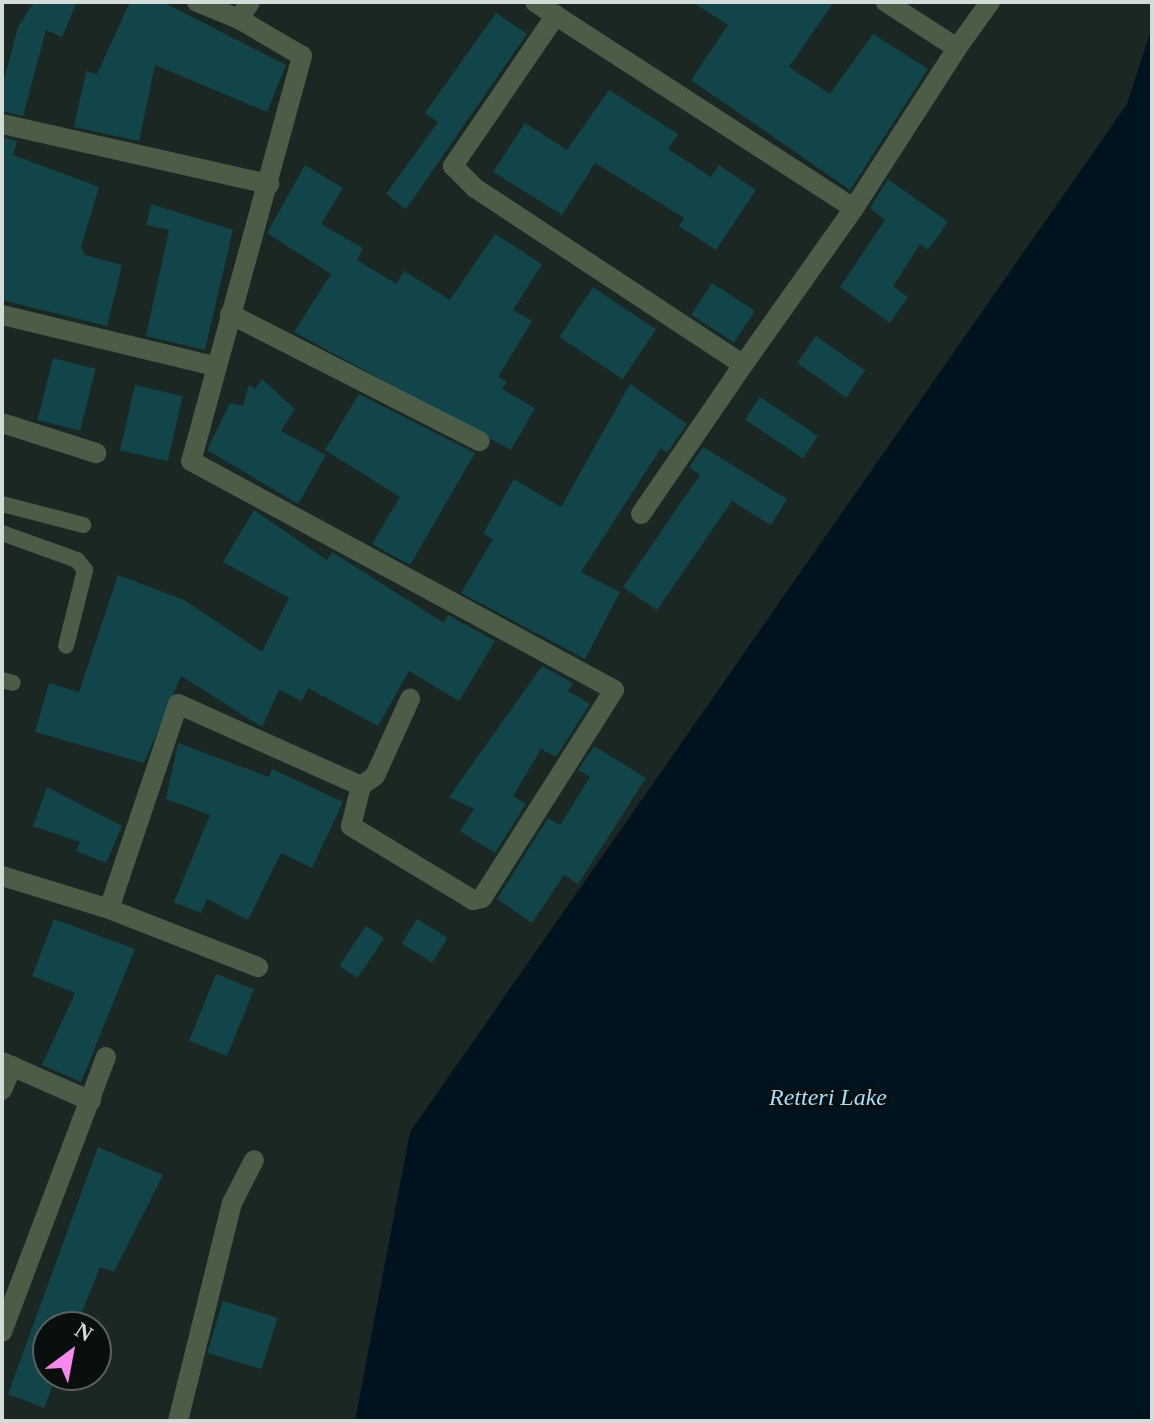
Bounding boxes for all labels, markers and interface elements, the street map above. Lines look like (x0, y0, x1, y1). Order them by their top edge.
water label: Retteri Lake (769, 1084, 887, 1112)
north arrow (32, 1311, 112, 1391)
text: N (71, 1317, 97, 1347)

